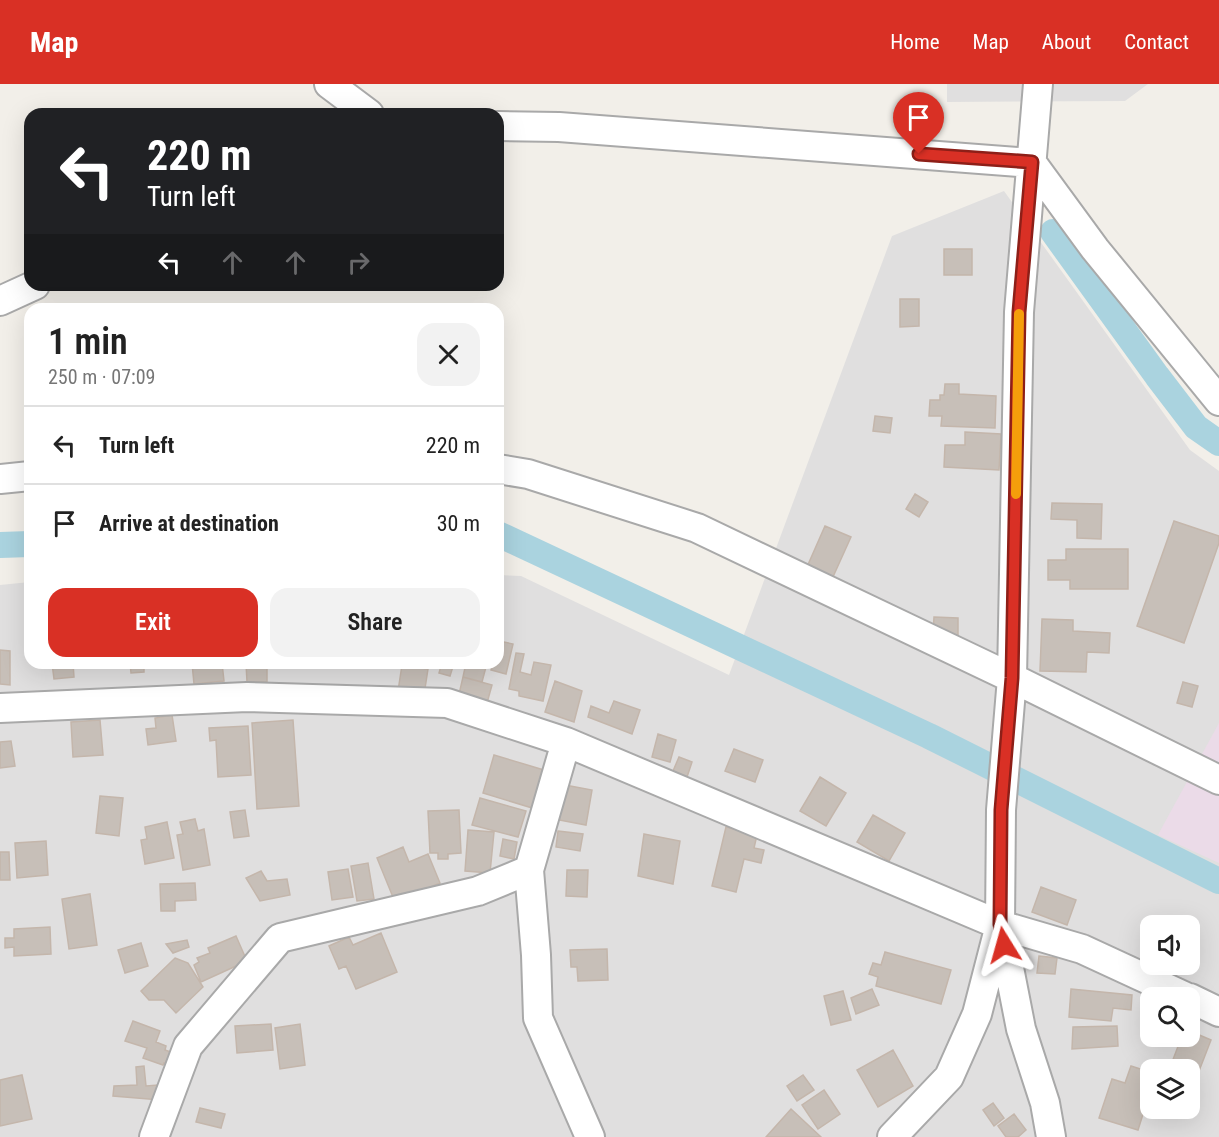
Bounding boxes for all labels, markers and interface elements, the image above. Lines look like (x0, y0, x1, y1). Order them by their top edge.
text: Map (30, 26, 78, 59)
text: Home (890, 30, 940, 54)
text: Map (973, 30, 1009, 54)
text: About (1042, 30, 1091, 54)
text: Contact (1124, 30, 1189, 54)
pin (893, 92, 944, 154)
icon: arrive (902, 101, 935, 134)
text: 220 m (147, 131, 252, 180)
icon: left (48, 132, 126, 210)
text: Turn left (147, 181, 236, 213)
icon: left (153, 246, 186, 279)
icon: ahead (216, 246, 249, 279)
icon: ahead (279, 246, 312, 279)
icon: right (342, 246, 375, 279)
text: 1 min (48, 321, 128, 363)
button: close (417, 323, 480, 386)
text: 250 m · 07:09 (48, 365, 155, 389)
icon: left (48, 429, 81, 462)
text: Turn left (99, 433, 174, 458)
text: 220 m (426, 433, 480, 458)
icon: arrive (48, 507, 81, 540)
text: Arrive at destination (99, 511, 279, 536)
text: 30 m (437, 511, 480, 536)
button: Exit (48, 588, 258, 657)
button: Share (270, 588, 480, 657)
position arrow (972, 913, 1036, 977)
map controls (1140, 915, 1200, 1119)
button: sound (1140, 915, 1200, 975)
button: search (1140, 987, 1200, 1047)
button: layers (1140, 1059, 1200, 1119)

